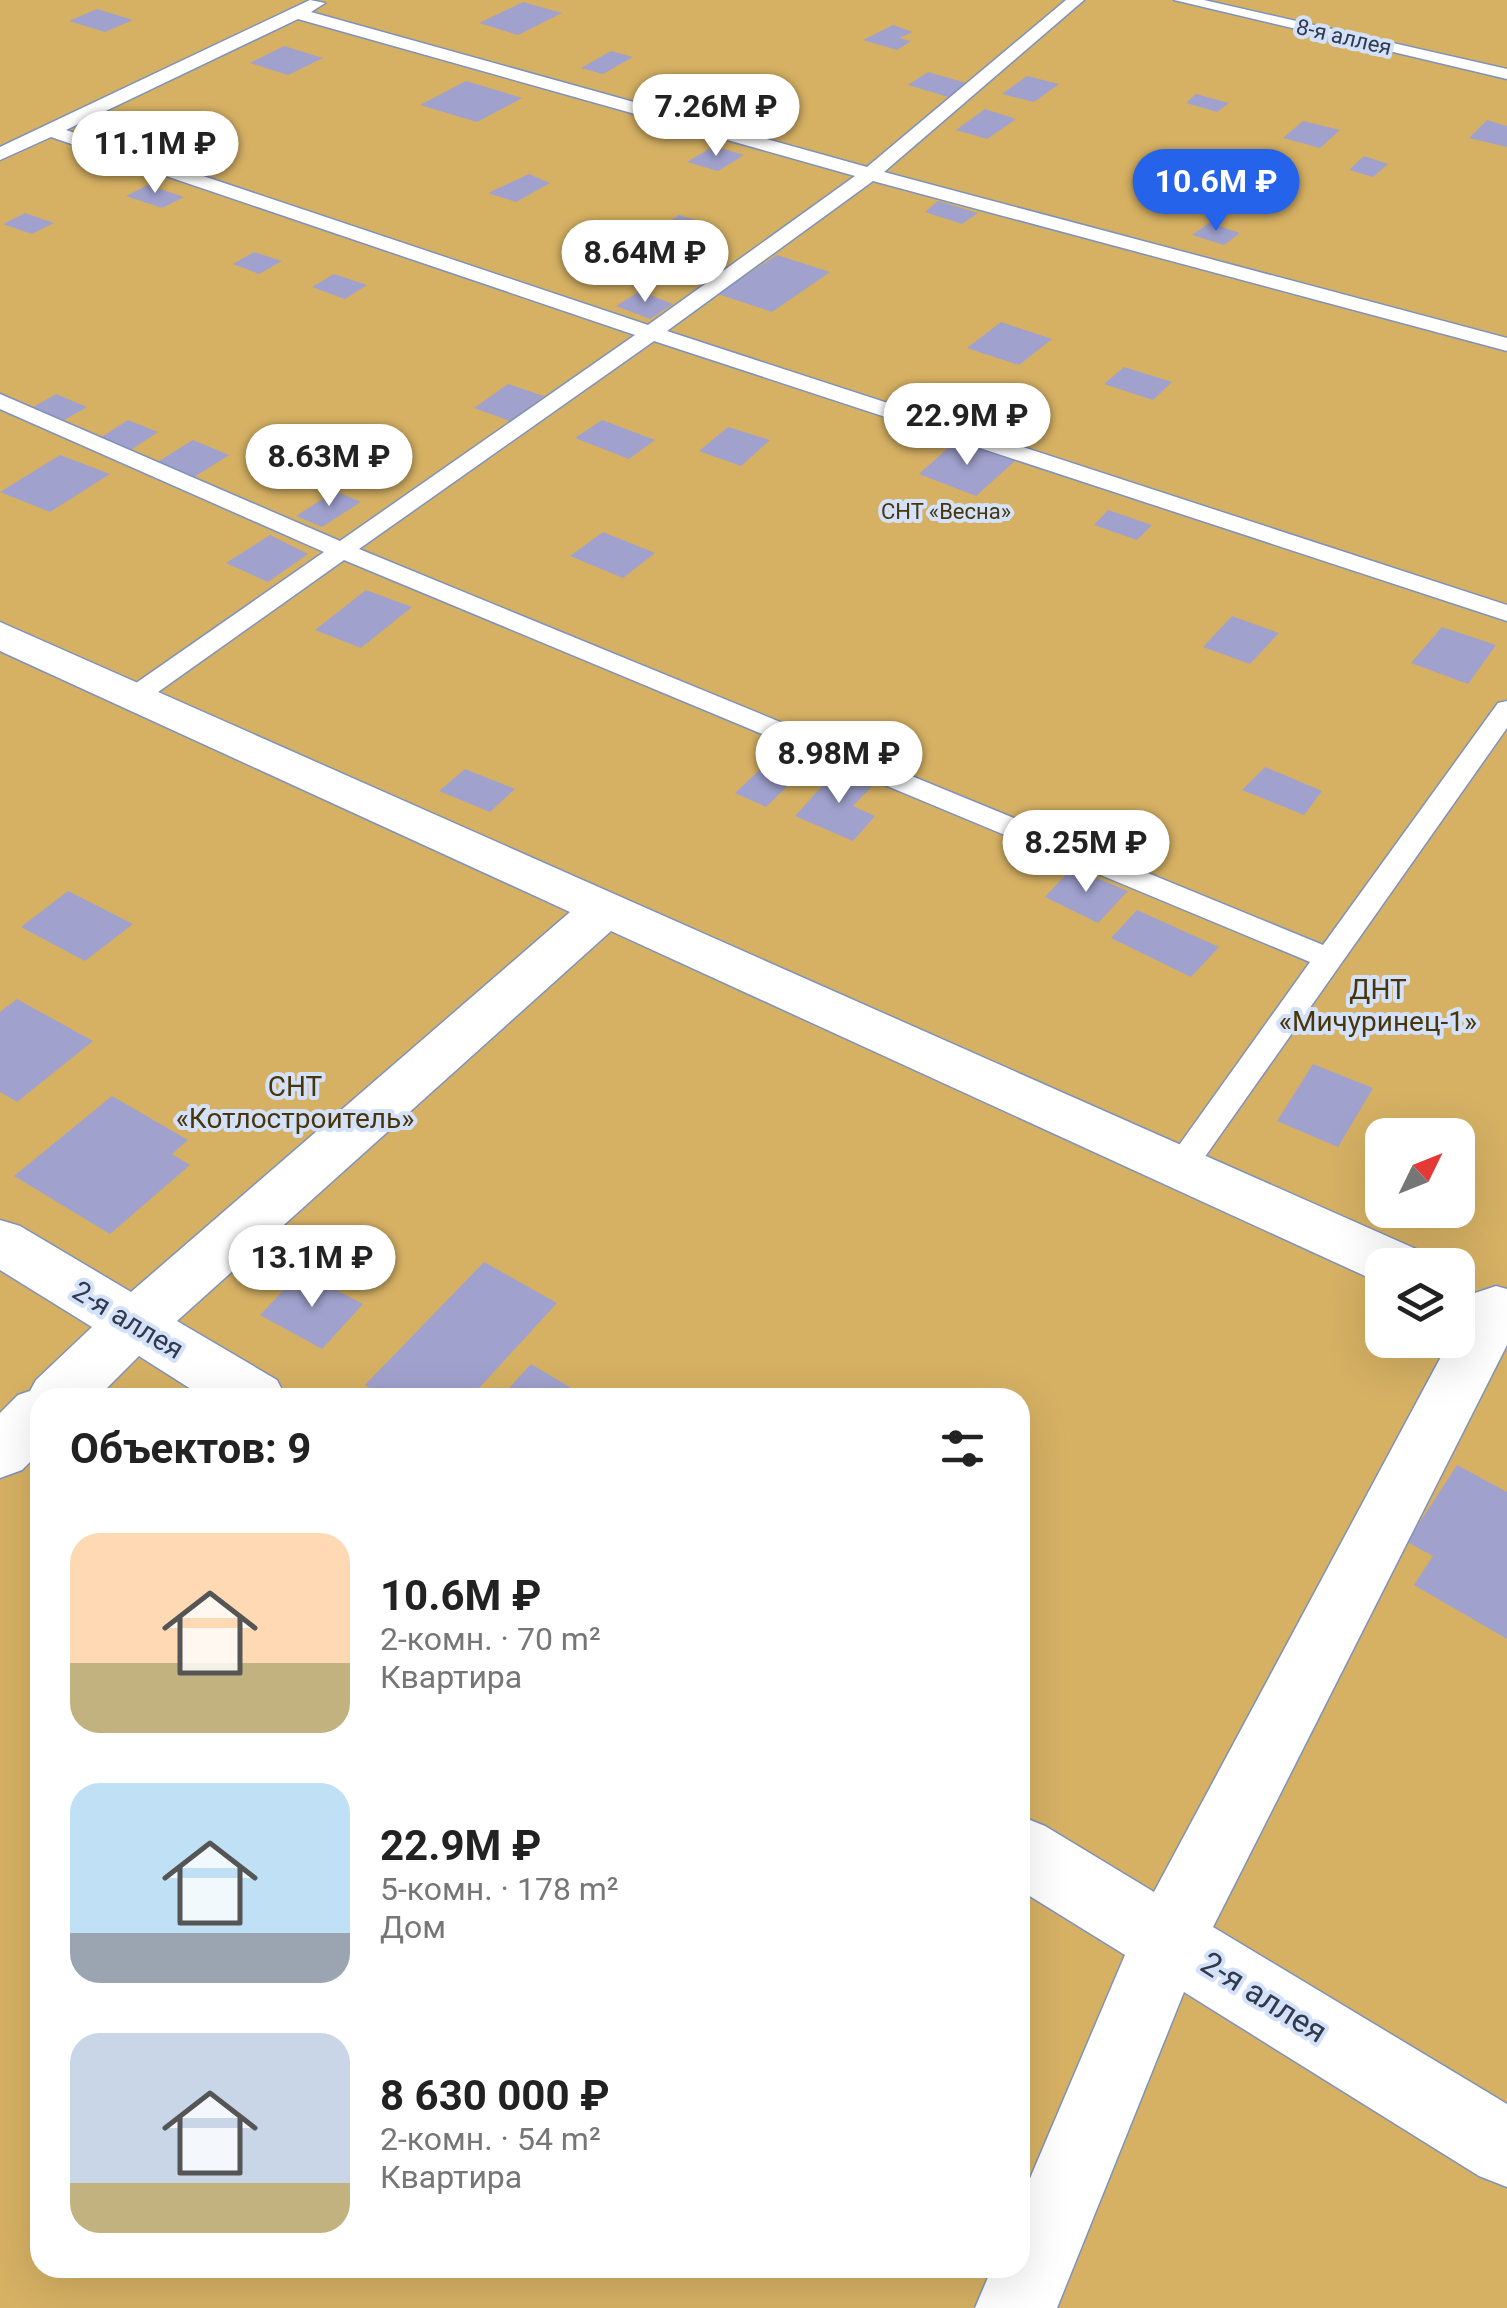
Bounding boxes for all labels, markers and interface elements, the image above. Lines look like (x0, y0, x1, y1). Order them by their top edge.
street label: 8-я аллея (1294, 14, 1394, 60)
pin: 7.26M ₽ (624, 74, 808, 159)
text: 7.26M ₽ (655, 87, 777, 125)
pin: 11.1M ₽ (63, 111, 247, 196)
text: 11.1M ₽ (94, 124, 216, 162)
pin: 10.6M ₽ (1124, 149, 1308, 234)
text: 10.6M ₽ (1155, 162, 1277, 200)
pin: 8.64M ₽ (553, 220, 737, 305)
text: 8.64M ₽ (584, 233, 706, 271)
pin: 22.9M ₽ (875, 383, 1059, 468)
text: 22.9M ₽ (906, 396, 1028, 434)
pin: 8.63M ₽ (237, 424, 421, 509)
text: 8.63M ₽ (268, 437, 390, 475)
park label: СНТ «Весна» (881, 499, 1011, 524)
pin: 8.98M ₽ (747, 721, 931, 806)
text: 8.98M ₽ (778, 734, 900, 772)
pin: 8.25M ₽ (994, 810, 1178, 895)
text: 8.25M ₽ (1025, 823, 1147, 861)
park label: ДНТ «Мичуринец-1» (1279, 973, 1477, 1038)
park label: СНТ «Котлостроитель» (176, 1070, 414, 1135)
north arrow (1365, 1118, 1475, 1228)
map controls (1365, 1118, 1475, 1358)
pin: 13.1M ₽ (220, 1225, 404, 1310)
text: 13.1M ₽ (251, 1238, 373, 1276)
button: layers (1365, 1248, 1475, 1358)
street label: 2-я аллея (67, 1274, 189, 1366)
icon: filters (935, 1421, 990, 1476)
text: Объектов: 9 (70, 1424, 311, 1473)
text: 10.6M ₽ (380, 1571, 541, 1620)
icon: home (150, 1573, 270, 1693)
text: 2-комн. · 70 m² (380, 1620, 601, 1658)
text: Квартира (380, 1658, 522, 1696)
text: 22.9M ₽ (380, 1821, 541, 1870)
icon: home (150, 1823, 270, 1943)
text: 5-комн. · 178 m² (380, 1870, 619, 1908)
text: Дом (380, 1908, 446, 1946)
street label: 2-я аллея (1194, 1943, 1334, 2051)
text: 8 630 000 ₽ (380, 2071, 610, 2120)
icon: home (150, 2073, 270, 2193)
text: 2-комн. · 54 m² (380, 2120, 601, 2158)
text: Квартира (380, 2158, 522, 2196)

